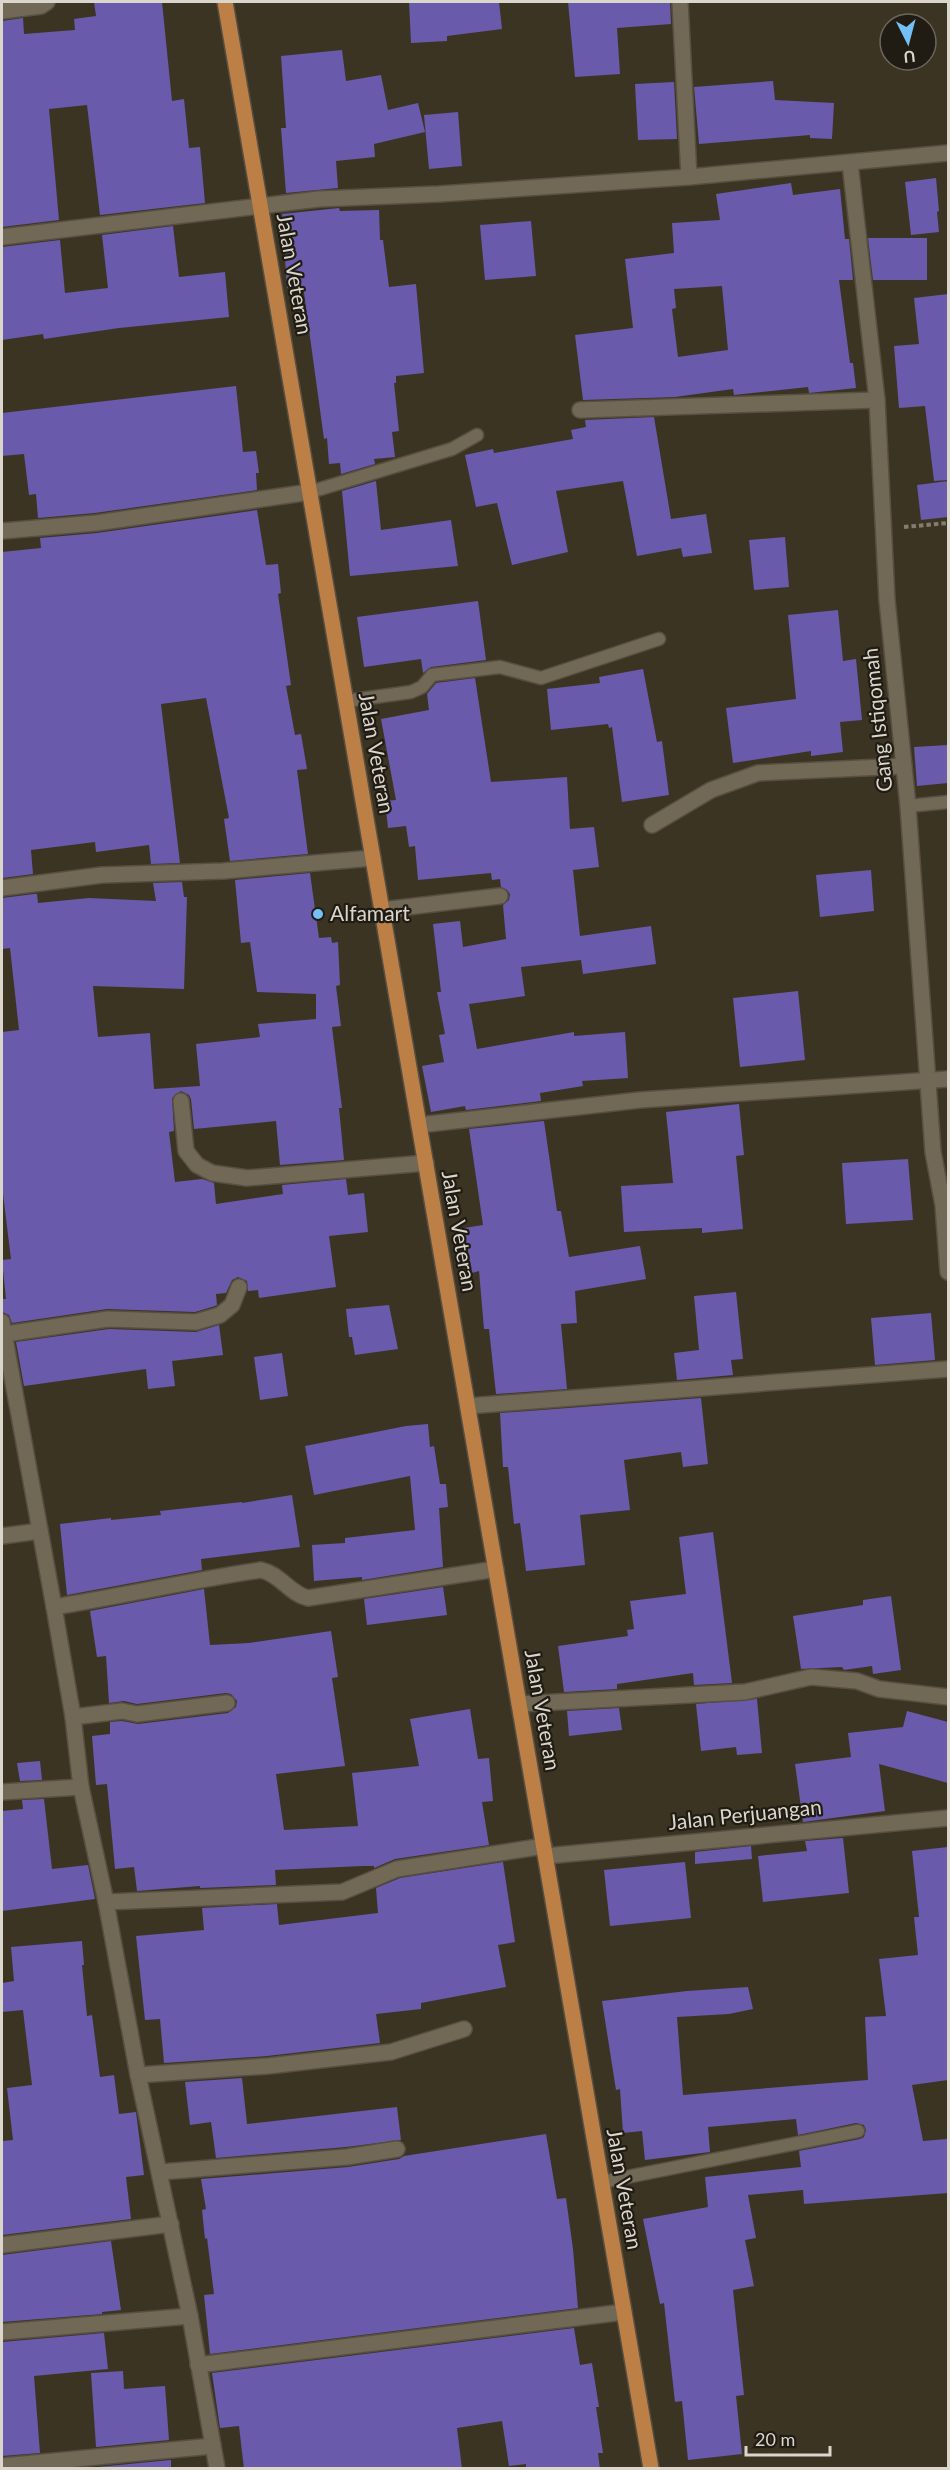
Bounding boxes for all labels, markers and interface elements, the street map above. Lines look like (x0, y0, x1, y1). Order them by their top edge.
north arrow (878, 12, 938, 72)
text: U (903, 47, 917, 67)
street label: Jalan Veteran (273, 211, 318, 336)
street label: Gang Istiqomah (857, 647, 896, 793)
street label: Jalan Veteran (355, 690, 400, 815)
place label: Alfamart (330, 900, 410, 925)
marker: Alfamart (311, 907, 325, 921)
street label: Jalan Veteran (438, 1168, 483, 1293)
street label: Jalan Veteran (521, 1647, 566, 1772)
street label: Jalan Perjuangan (667, 1793, 823, 1834)
street label: Jalan Veteran (603, 2126, 648, 2251)
scale bar (746, 2419, 830, 2457)
text: 20 m (755, 2428, 795, 2450)

